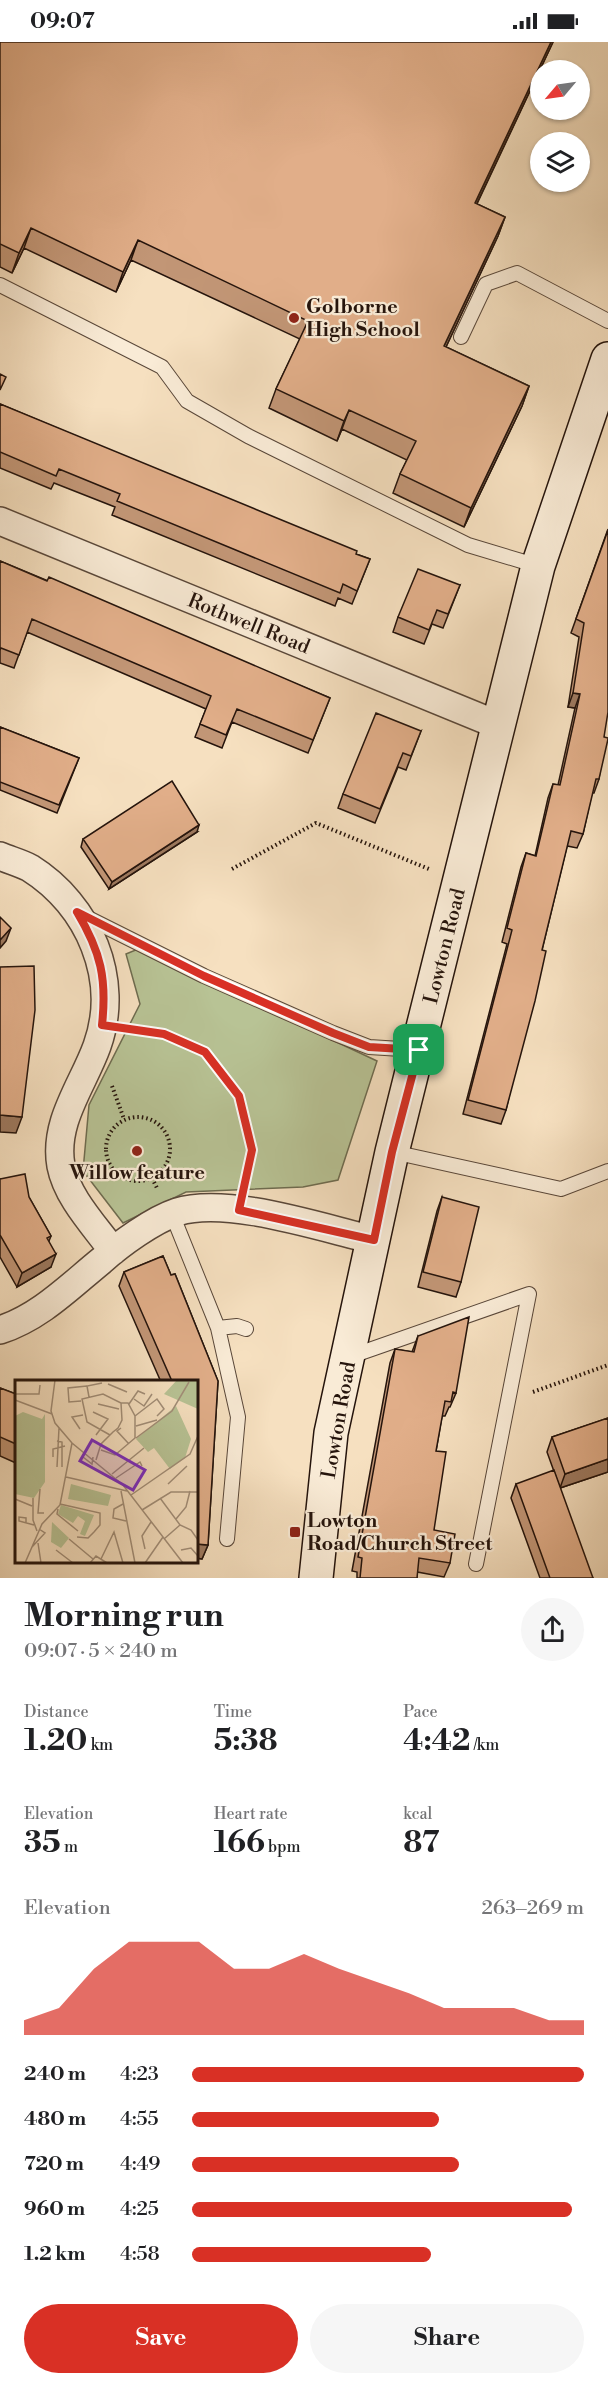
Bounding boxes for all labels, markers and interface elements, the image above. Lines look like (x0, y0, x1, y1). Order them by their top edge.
text: 09:07 (30, 8, 95, 35)
north arrow (530, 60, 590, 120)
map controls (530, 60, 590, 192)
button: layers (530, 132, 590, 192)
place label: Golborne High School (306, 295, 420, 343)
marker: Golborne High School (287, 311, 301, 325)
street label: Rothwell Road (183, 588, 314, 661)
street label: Lowton Road (419, 885, 472, 1007)
pin (393, 1024, 444, 1075)
icon: arrive (402, 1033, 435, 1066)
marker: Willow feature (130, 1144, 144, 1158)
place label: Willow feature (68, 1161, 205, 1186)
street label: Lowton Road (317, 1359, 362, 1481)
inset map (15, 1380, 198, 1563)
place label: Lowton Road/Church Street (307, 1509, 493, 1557)
marker: Lowton Road/Church Street (288, 1525, 302, 1539)
text: Morning run (24, 1596, 224, 1637)
button: share (521, 1598, 584, 1661)
text: 09:07 · 5 × 240 m (24, 1639, 178, 1664)
text: Distance (24, 1702, 89, 1722)
text: Time (214, 1702, 252, 1722)
text: Pace (403, 1702, 438, 1722)
text: 1.20 (24, 1722, 87, 1760)
text: 5:38 (214, 1722, 278, 1760)
text: 4:42 (403, 1722, 471, 1760)
text: km (87, 1735, 113, 1755)
text: /km (471, 1735, 499, 1755)
text: Elevation (24, 1804, 93, 1824)
text: Heart rate (214, 1804, 288, 1824)
text: kcal (403, 1804, 432, 1824)
text: 35 (24, 1824, 61, 1862)
text: 166 (214, 1824, 265, 1862)
text: 87 (403, 1824, 440, 1862)
text: m (61, 1837, 78, 1857)
text: bpm (265, 1837, 300, 1857)
text: Elevation (24, 1896, 111, 1921)
text: 263–269 m (481, 1896, 584, 1921)
text: 240 m (24, 2062, 86, 2087)
text: 4:23 (120, 2062, 159, 2087)
text: 480 m (24, 2107, 86, 2132)
text: 4:55 (120, 2107, 158, 2132)
text: 720 m (24, 2152, 84, 2177)
text: 4:49 (120, 2152, 160, 2177)
text: 960 m (24, 2197, 85, 2222)
text: 4:25 (120, 2197, 159, 2222)
text: 1.2 km (24, 2242, 86, 2267)
text: 4:58 (120, 2242, 160, 2267)
button: Save (24, 2304, 298, 2373)
button: Share (310, 2304, 584, 2373)

